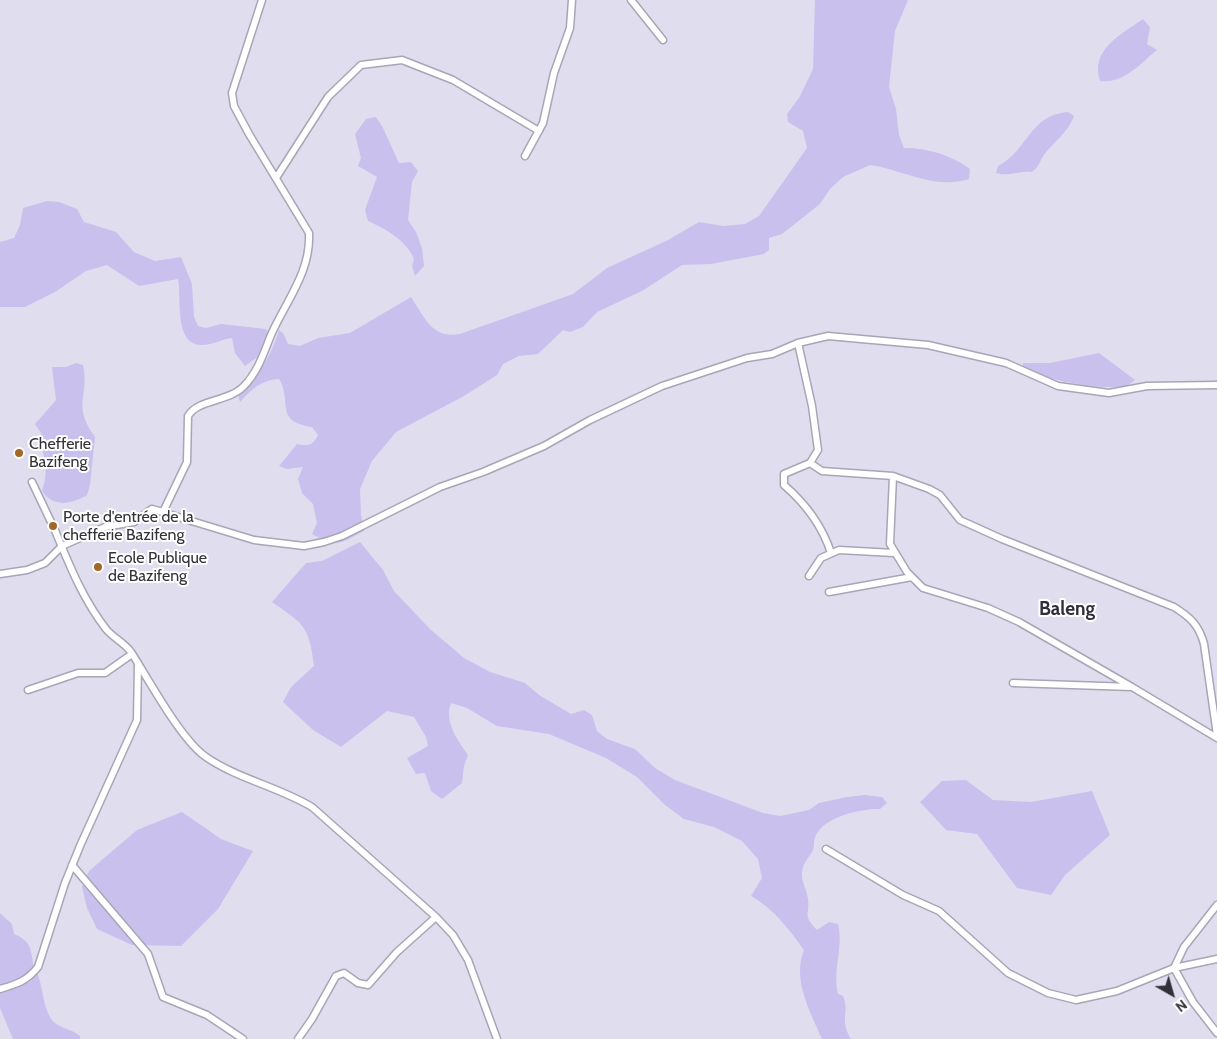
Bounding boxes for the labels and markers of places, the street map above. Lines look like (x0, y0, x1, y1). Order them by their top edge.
place label: Chefferie Bazifeng (29, 434, 91, 472)
marker: Chefferie Bazifeng (13, 447, 25, 459)
place label: Porte d'entrée de la chefferie Bazifeng (63, 507, 194, 545)
marker: Porte d'entrée de la chefferie Bazifeng (47, 520, 59, 532)
place label: Ecole Publique de Bazifeng (108, 548, 207, 586)
marker: Ecole Publique de Bazifeng (92, 561, 104, 573)

